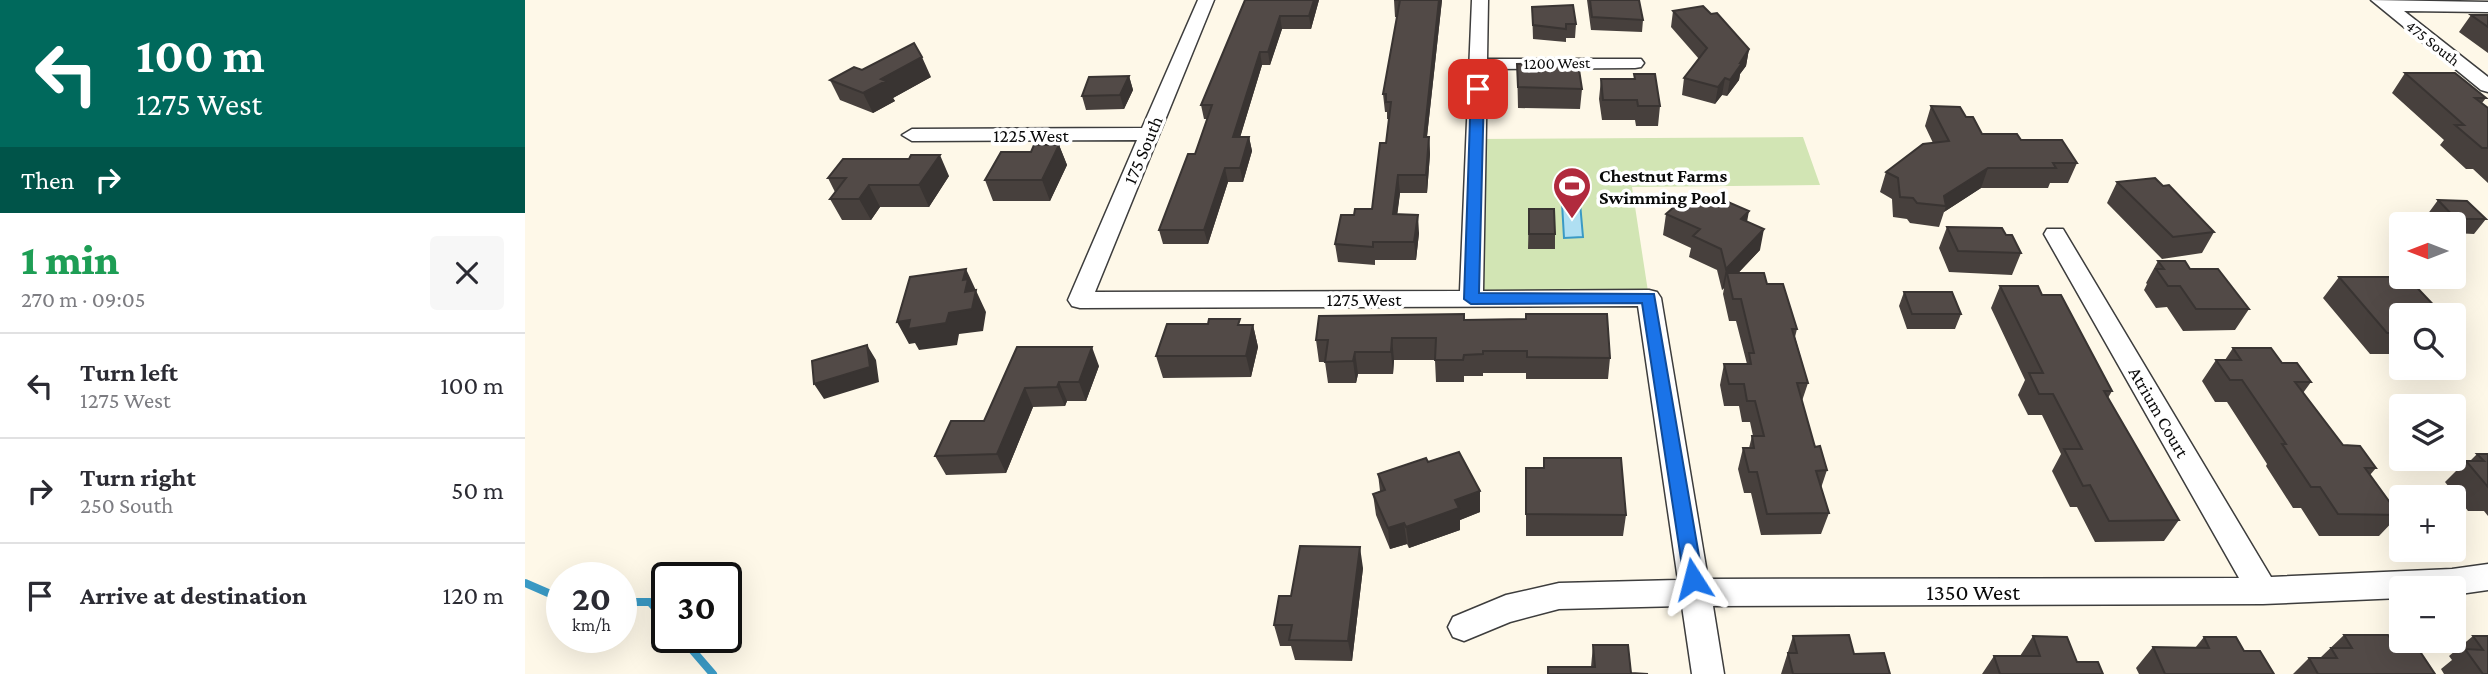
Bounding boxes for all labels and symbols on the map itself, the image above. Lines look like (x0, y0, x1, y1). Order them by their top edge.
street label: 475 South (2403, 17, 2464, 69)
street label: 1200 West (1524, 54, 1591, 72)
pin (1448, 59, 1508, 119)
street label: 175 South (1119, 113, 1167, 187)
street label: 1225 West (993, 125, 1070, 146)
sports icon: Chestnut Farms Swimming Pool (1551, 165, 1593, 220)
place label: Chestnut Farms Swimming Pool (1599, 165, 1727, 208)
north arrow (2389, 212, 2466, 289)
street label: 1275 West (1327, 289, 1402, 310)
street label: Atrium Court (2125, 363, 2194, 462)
position arrow (1656, 542, 1730, 616)
speed limit sign: 30 (651, 562, 742, 653)
street label: 1350 West (1926, 579, 2020, 605)

